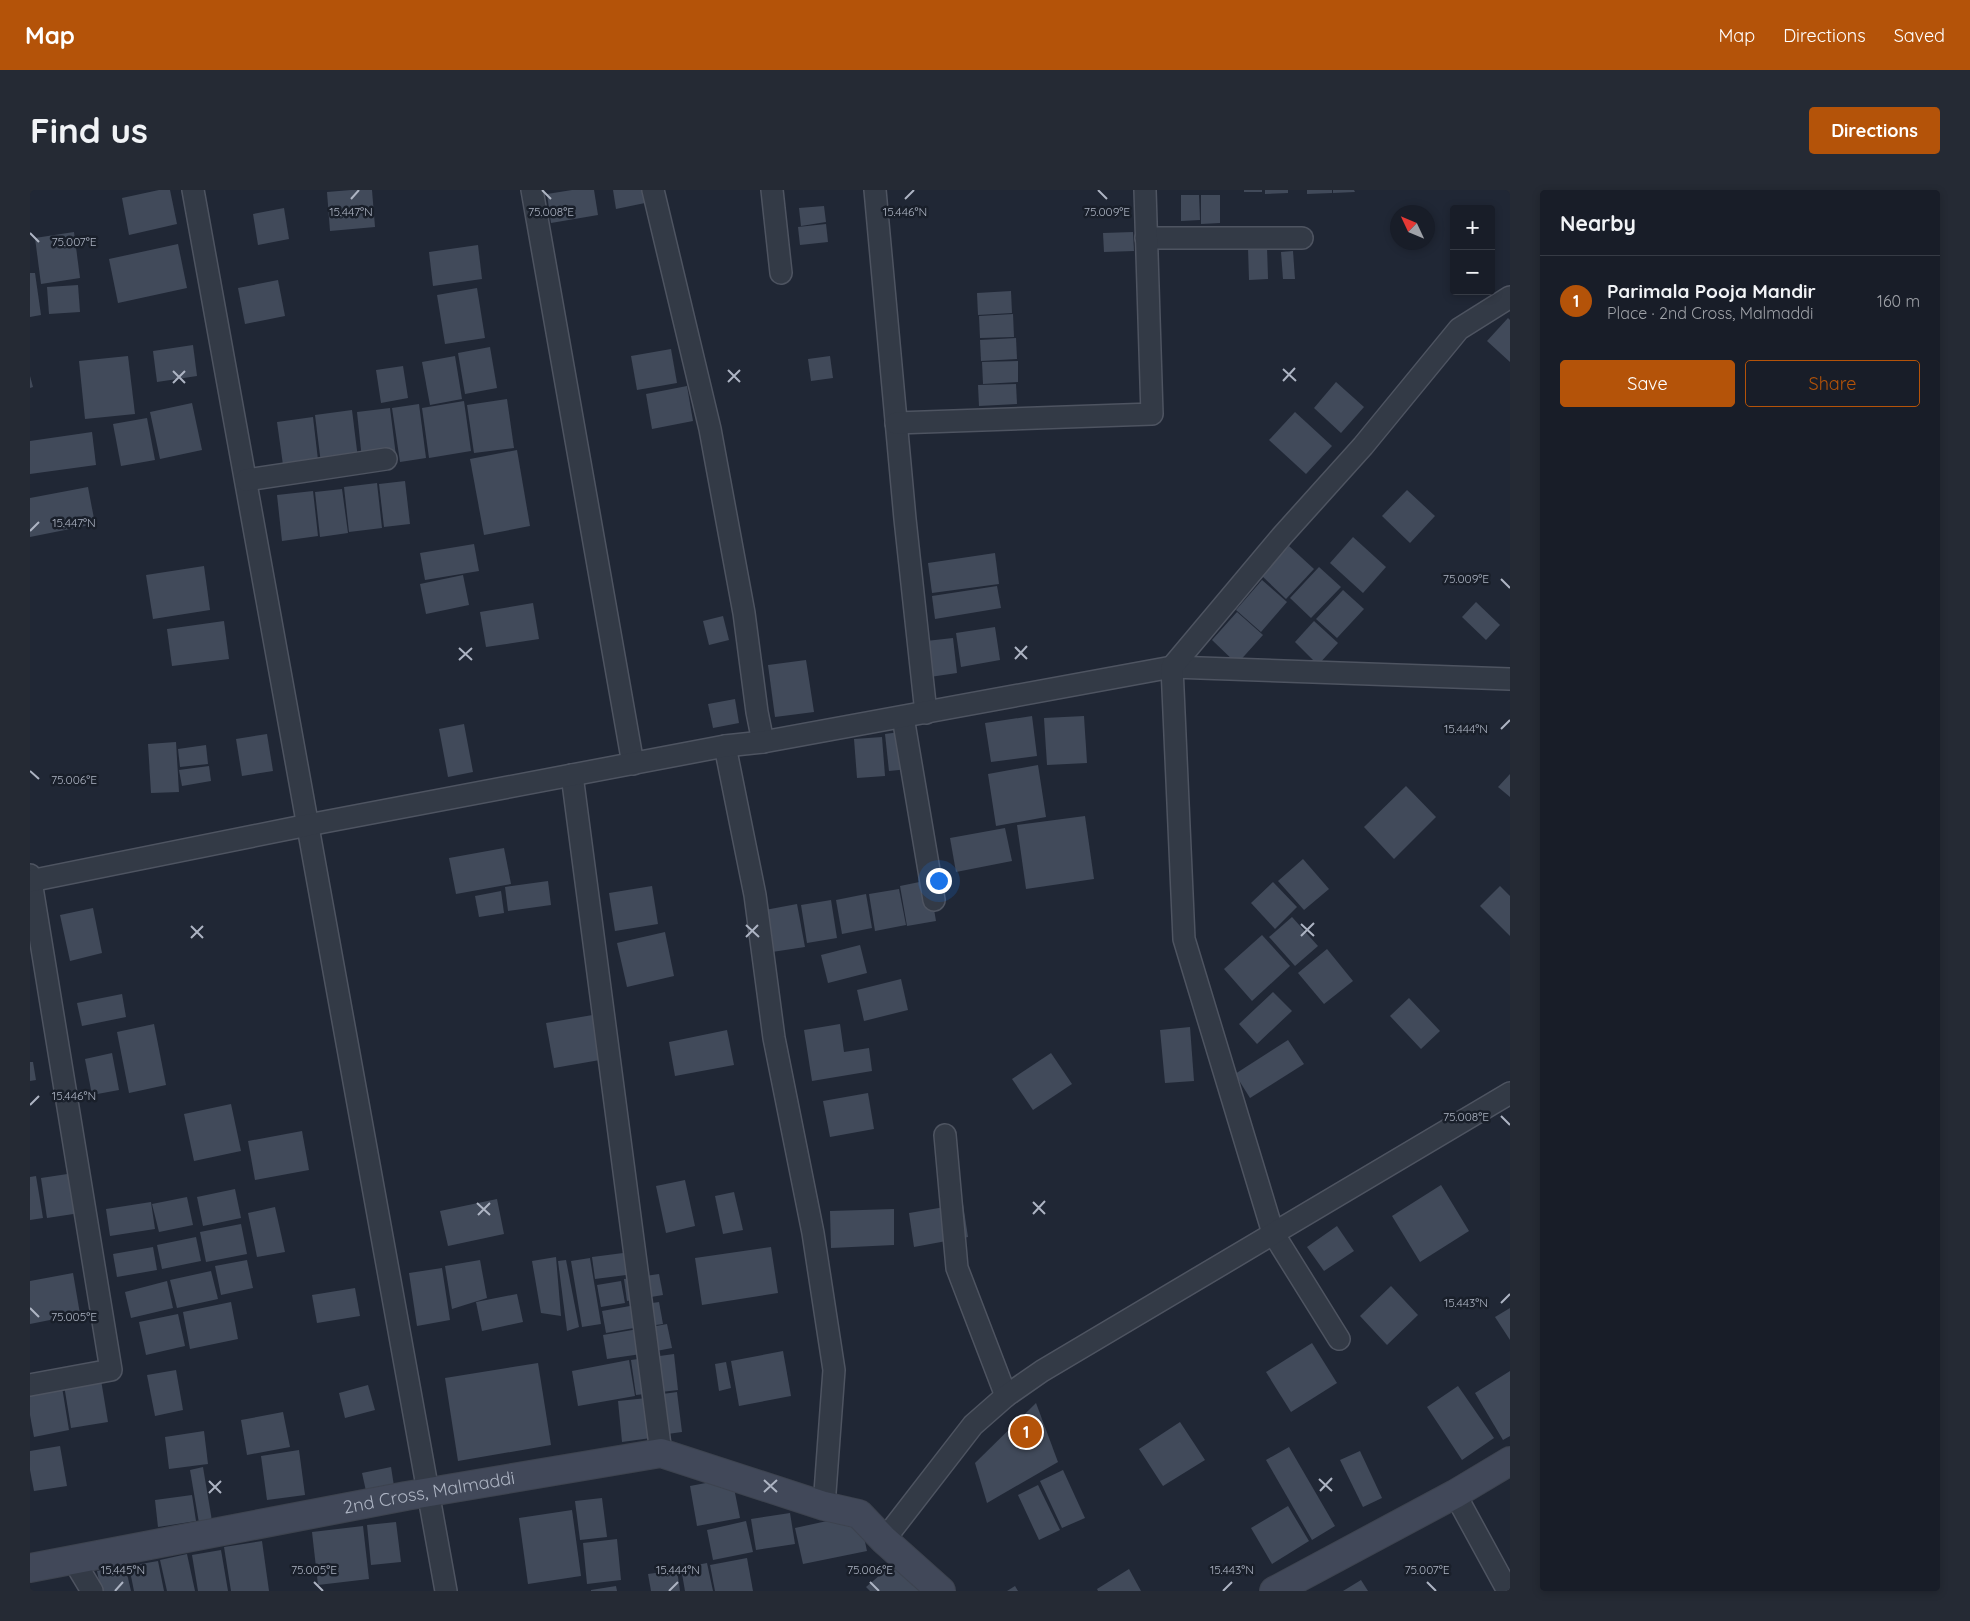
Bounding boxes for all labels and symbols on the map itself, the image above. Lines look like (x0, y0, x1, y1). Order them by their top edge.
text: 15.447°N (329, 204, 373, 219)
text: 75.008°E (528, 204, 574, 219)
text: 15.446°N (883, 204, 927, 219)
text: 75.009°E (1084, 204, 1130, 219)
north arrow (1390, 205, 1435, 250)
text: 75.007°E (51, 234, 97, 249)
text: 15.447°N (52, 515, 96, 530)
text: 75.009°E (1443, 571, 1489, 586)
text: 15.444°N (1444, 721, 1488, 736)
text: 75.006°E (51, 772, 97, 787)
your location (926, 868, 952, 894)
text: 15.446°N (52, 1088, 96, 1103)
text: 75.008°E (1443, 1109, 1489, 1124)
text: 15.443°N (1444, 1295, 1488, 1310)
text: 75.005°E (51, 1309, 97, 1324)
pin: 1 (1010, 1413, 1042, 1451)
street label: 2nd Cross, Malmaddi (341, 1466, 516, 1519)
text: 15.445°N (101, 1562, 145, 1577)
text: 75.005°E (291, 1562, 337, 1577)
text: 15.444°N (656, 1562, 700, 1577)
text: 75.006°E (847, 1562, 893, 1577)
text: 15.443°N (1210, 1562, 1254, 1577)
text: 75.007°E (1404, 1562, 1450, 1577)

